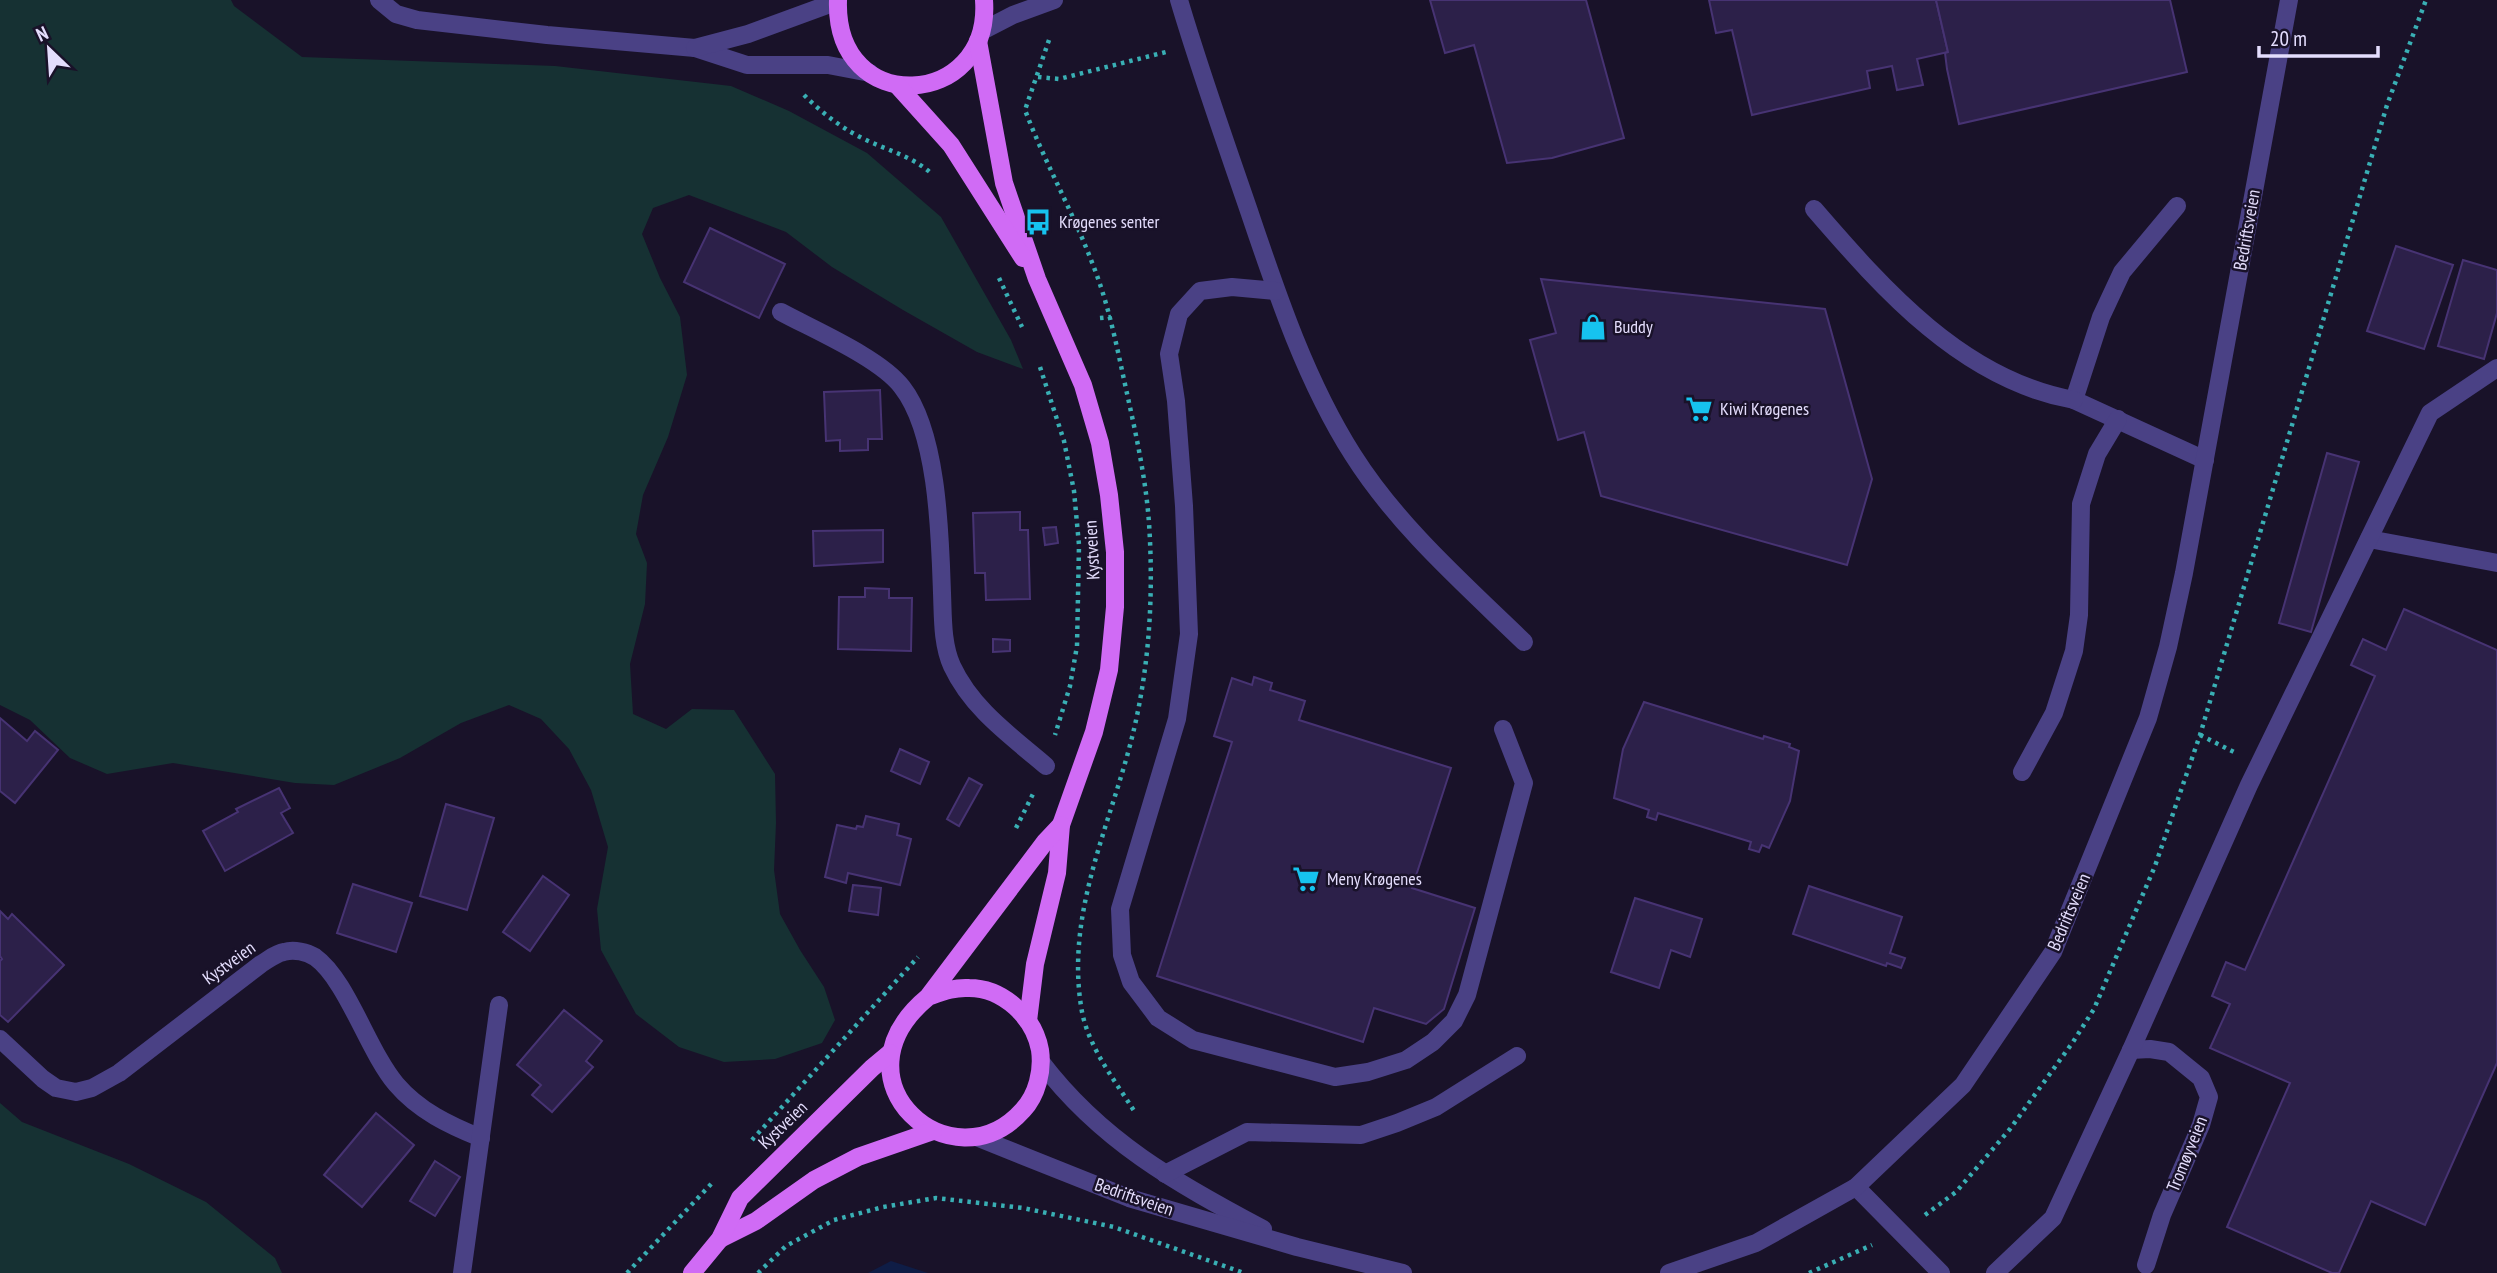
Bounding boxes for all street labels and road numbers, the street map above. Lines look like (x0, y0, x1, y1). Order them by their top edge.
street label: Bedriftsveien (2228, 188, 2265, 272)
street label: Kystveien (1078, 520, 1105, 580)
street label: Bedriftsveien (2042, 870, 2095, 954)
street label: Kystveien (198, 936, 260, 989)
street label: Kystveien (753, 1096, 812, 1154)
street label: Tromøyveien (2161, 1113, 2212, 1195)
street label: Bedriftsveien (1092, 1172, 1177, 1221)

